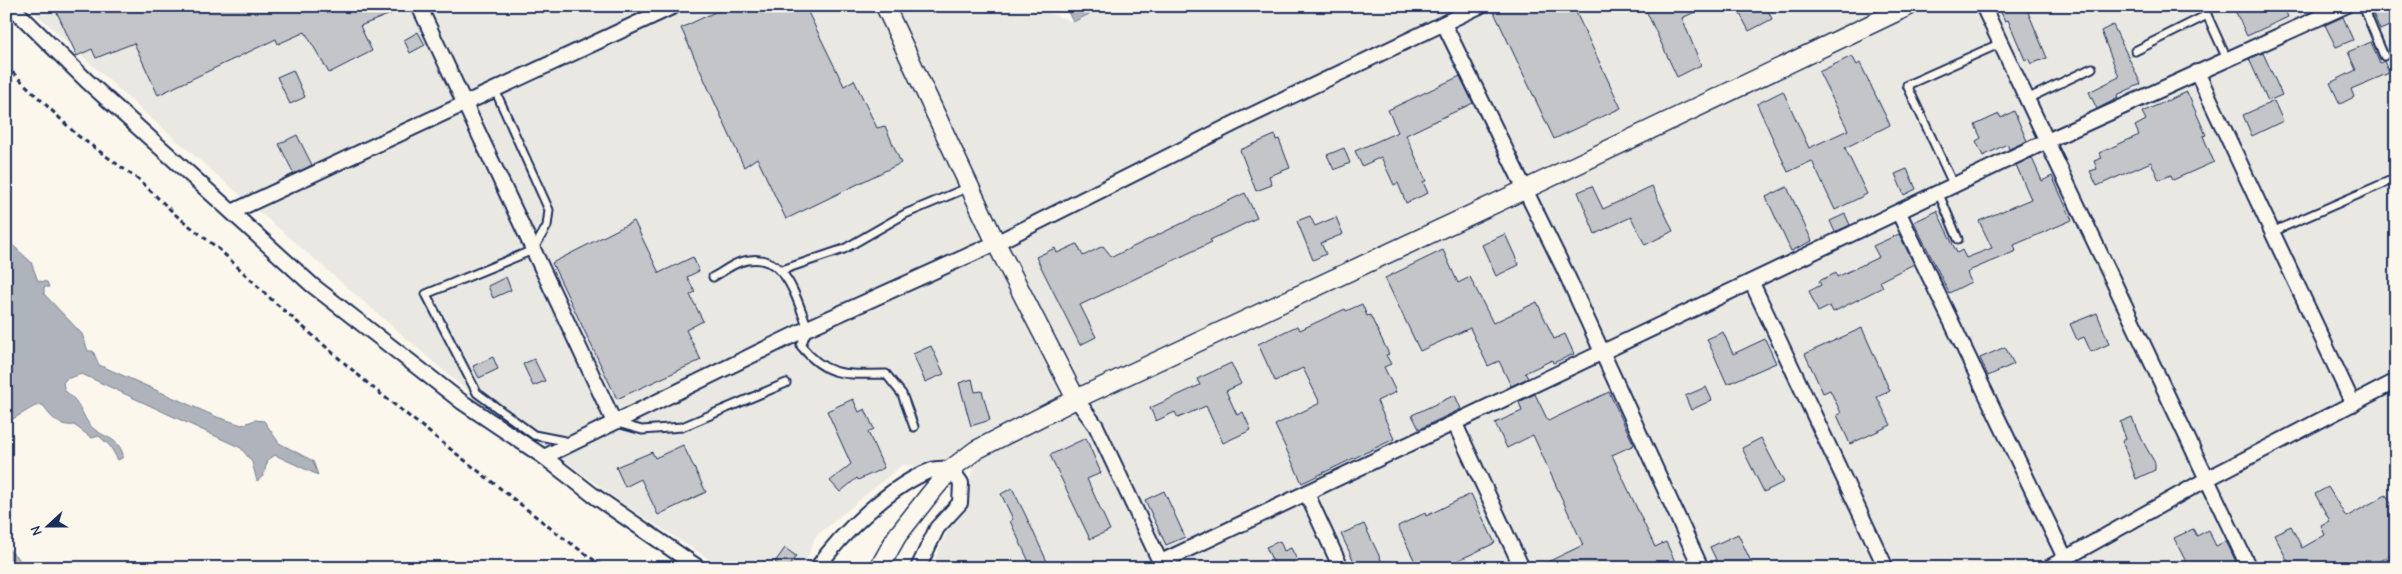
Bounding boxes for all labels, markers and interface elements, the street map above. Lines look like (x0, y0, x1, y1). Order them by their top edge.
north arrow (22, 502, 72, 552)
text: N (27, 523, 46, 538)

